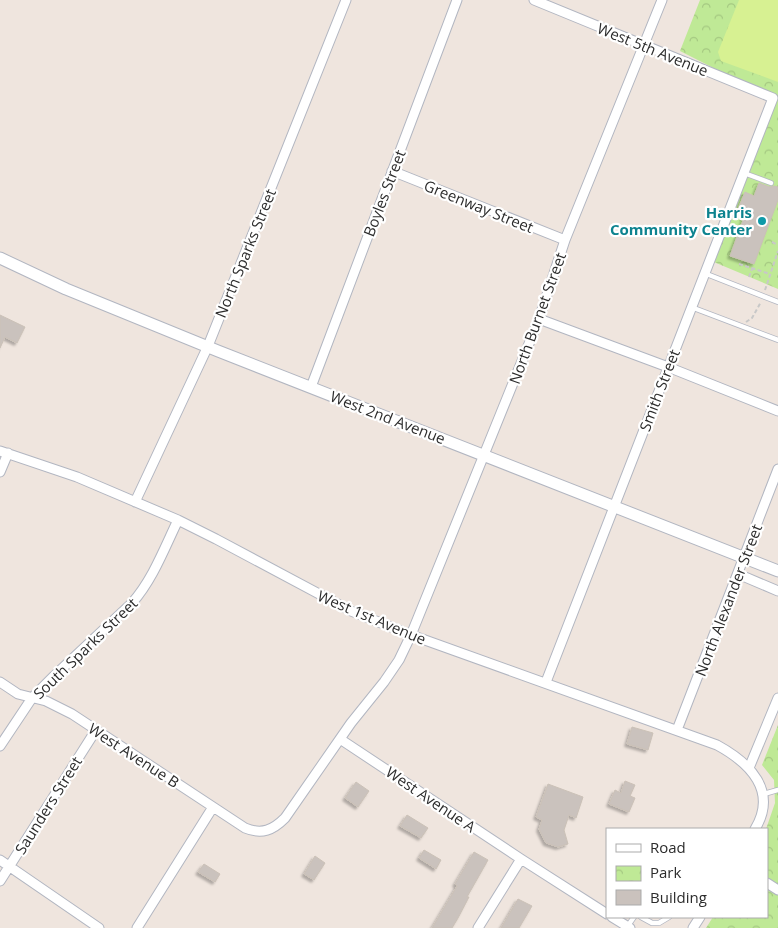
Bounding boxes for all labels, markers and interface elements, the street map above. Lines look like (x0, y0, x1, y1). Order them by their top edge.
street label: West 5th Avenue (595, 18, 711, 80)
street label: Boyles Street (358, 147, 410, 239)
street label: Greenway Street (421, 175, 537, 237)
street label: North Sparks Street (210, 185, 280, 321)
place label: Harris Community Center (610, 202, 752, 239)
marker: Harris Community Center (756, 215, 768, 227)
street label: North Burnet Street (504, 249, 570, 387)
street label: Smith Street (634, 346, 684, 434)
street label: West 2nd Avenue (328, 386, 448, 448)
street label: North Alexander Street (690, 521, 766, 679)
street label: West 1st Avenue (315, 585, 429, 649)
street label: South Sparks Street (29, 593, 141, 703)
street label: West Avenue B (85, 718, 183, 792)
street label: Saunders Street (10, 752, 86, 858)
street label: West Avenue A (382, 762, 480, 837)
legend (606, 828, 768, 918)
text: Road (650, 837, 686, 857)
text: Park (650, 862, 681, 882)
text: Building (650, 887, 707, 907)

